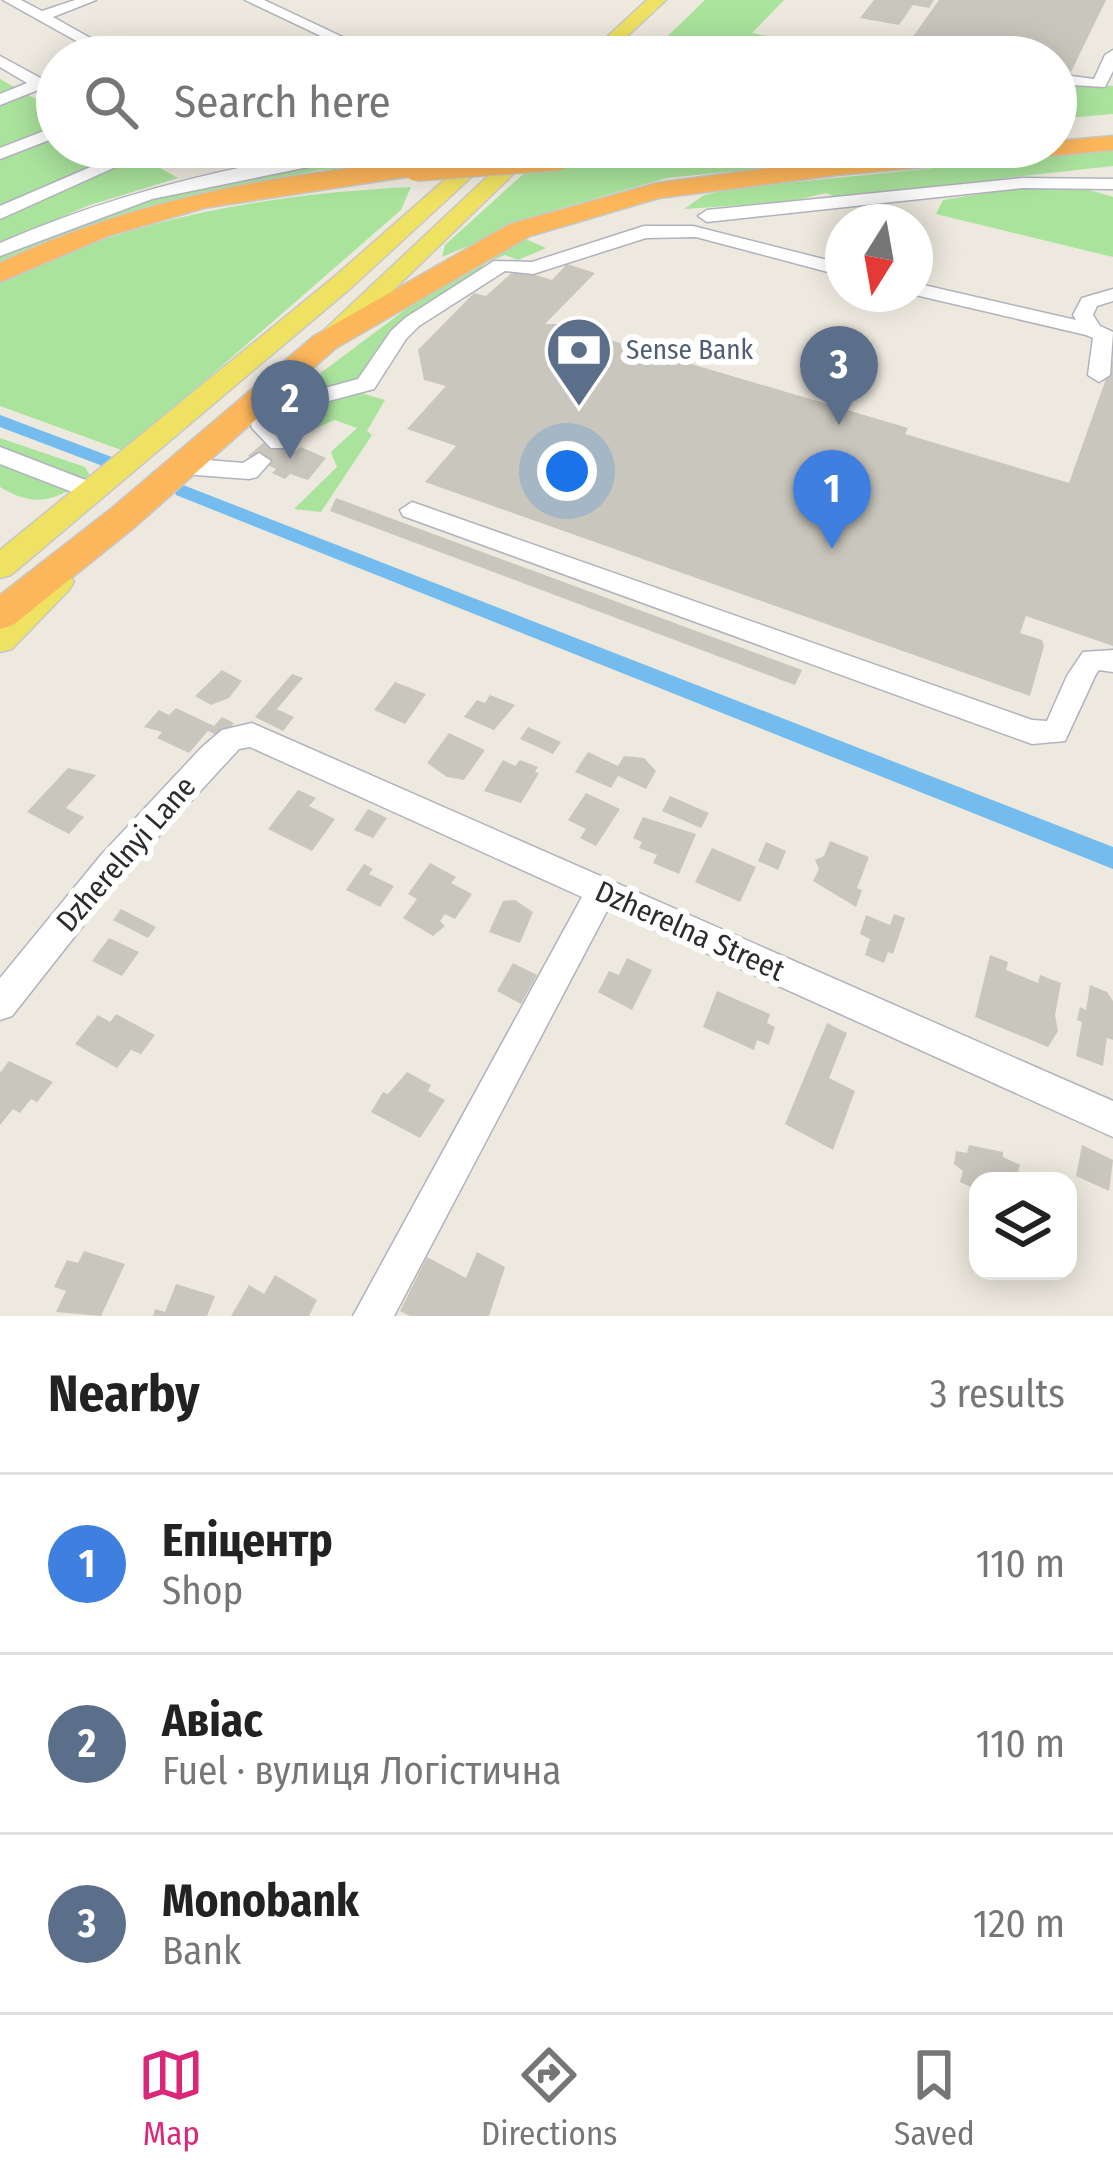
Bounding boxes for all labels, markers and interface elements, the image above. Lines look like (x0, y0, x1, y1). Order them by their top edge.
search box (36, 36, 1077, 168)
icon: search (78, 69, 144, 135)
text: Search here (174, 75, 391, 129)
north arrow (825, 204, 933, 312)
bank icon: Sense Bank (544, 315, 614, 409)
pin: 3 (800, 326, 878, 425)
place label: Sense Bank (626, 334, 753, 366)
pin: 2 (251, 360, 329, 459)
your location (537, 441, 597, 501)
pin: 1 (793, 450, 871, 549)
street label: Dzherelnyi Lane (49, 769, 203, 939)
street label: Dzherelna Street (590, 873, 790, 989)
map controls (969, 1172, 1077, 1280)
button: layers (969, 1172, 1077, 1280)
text: Nearby (48, 1363, 200, 1425)
text: 3 results (930, 1371, 1065, 1417)
text: Епіцентр (162, 1514, 333, 1568)
text: 1 (79, 1541, 95, 1587)
text: 110 m (976, 1541, 1065, 1587)
text: Shop (162, 1568, 243, 1614)
text: Авіас (162, 1694, 263, 1748)
text: 2 (78, 1721, 96, 1767)
text: 110 m (976, 1721, 1065, 1767)
text: Fuel · вулиця Логістична (162, 1748, 561, 1794)
text: Monobank (162, 1874, 359, 1928)
text: 3 (78, 1901, 96, 1947)
text: 120 m (973, 1901, 1065, 1947)
text: Bank (162, 1928, 241, 1974)
tab: Map (138, 2042, 204, 2154)
tab: Directions (481, 2042, 617, 2154)
tab: Saved (894, 2042, 975, 2154)

